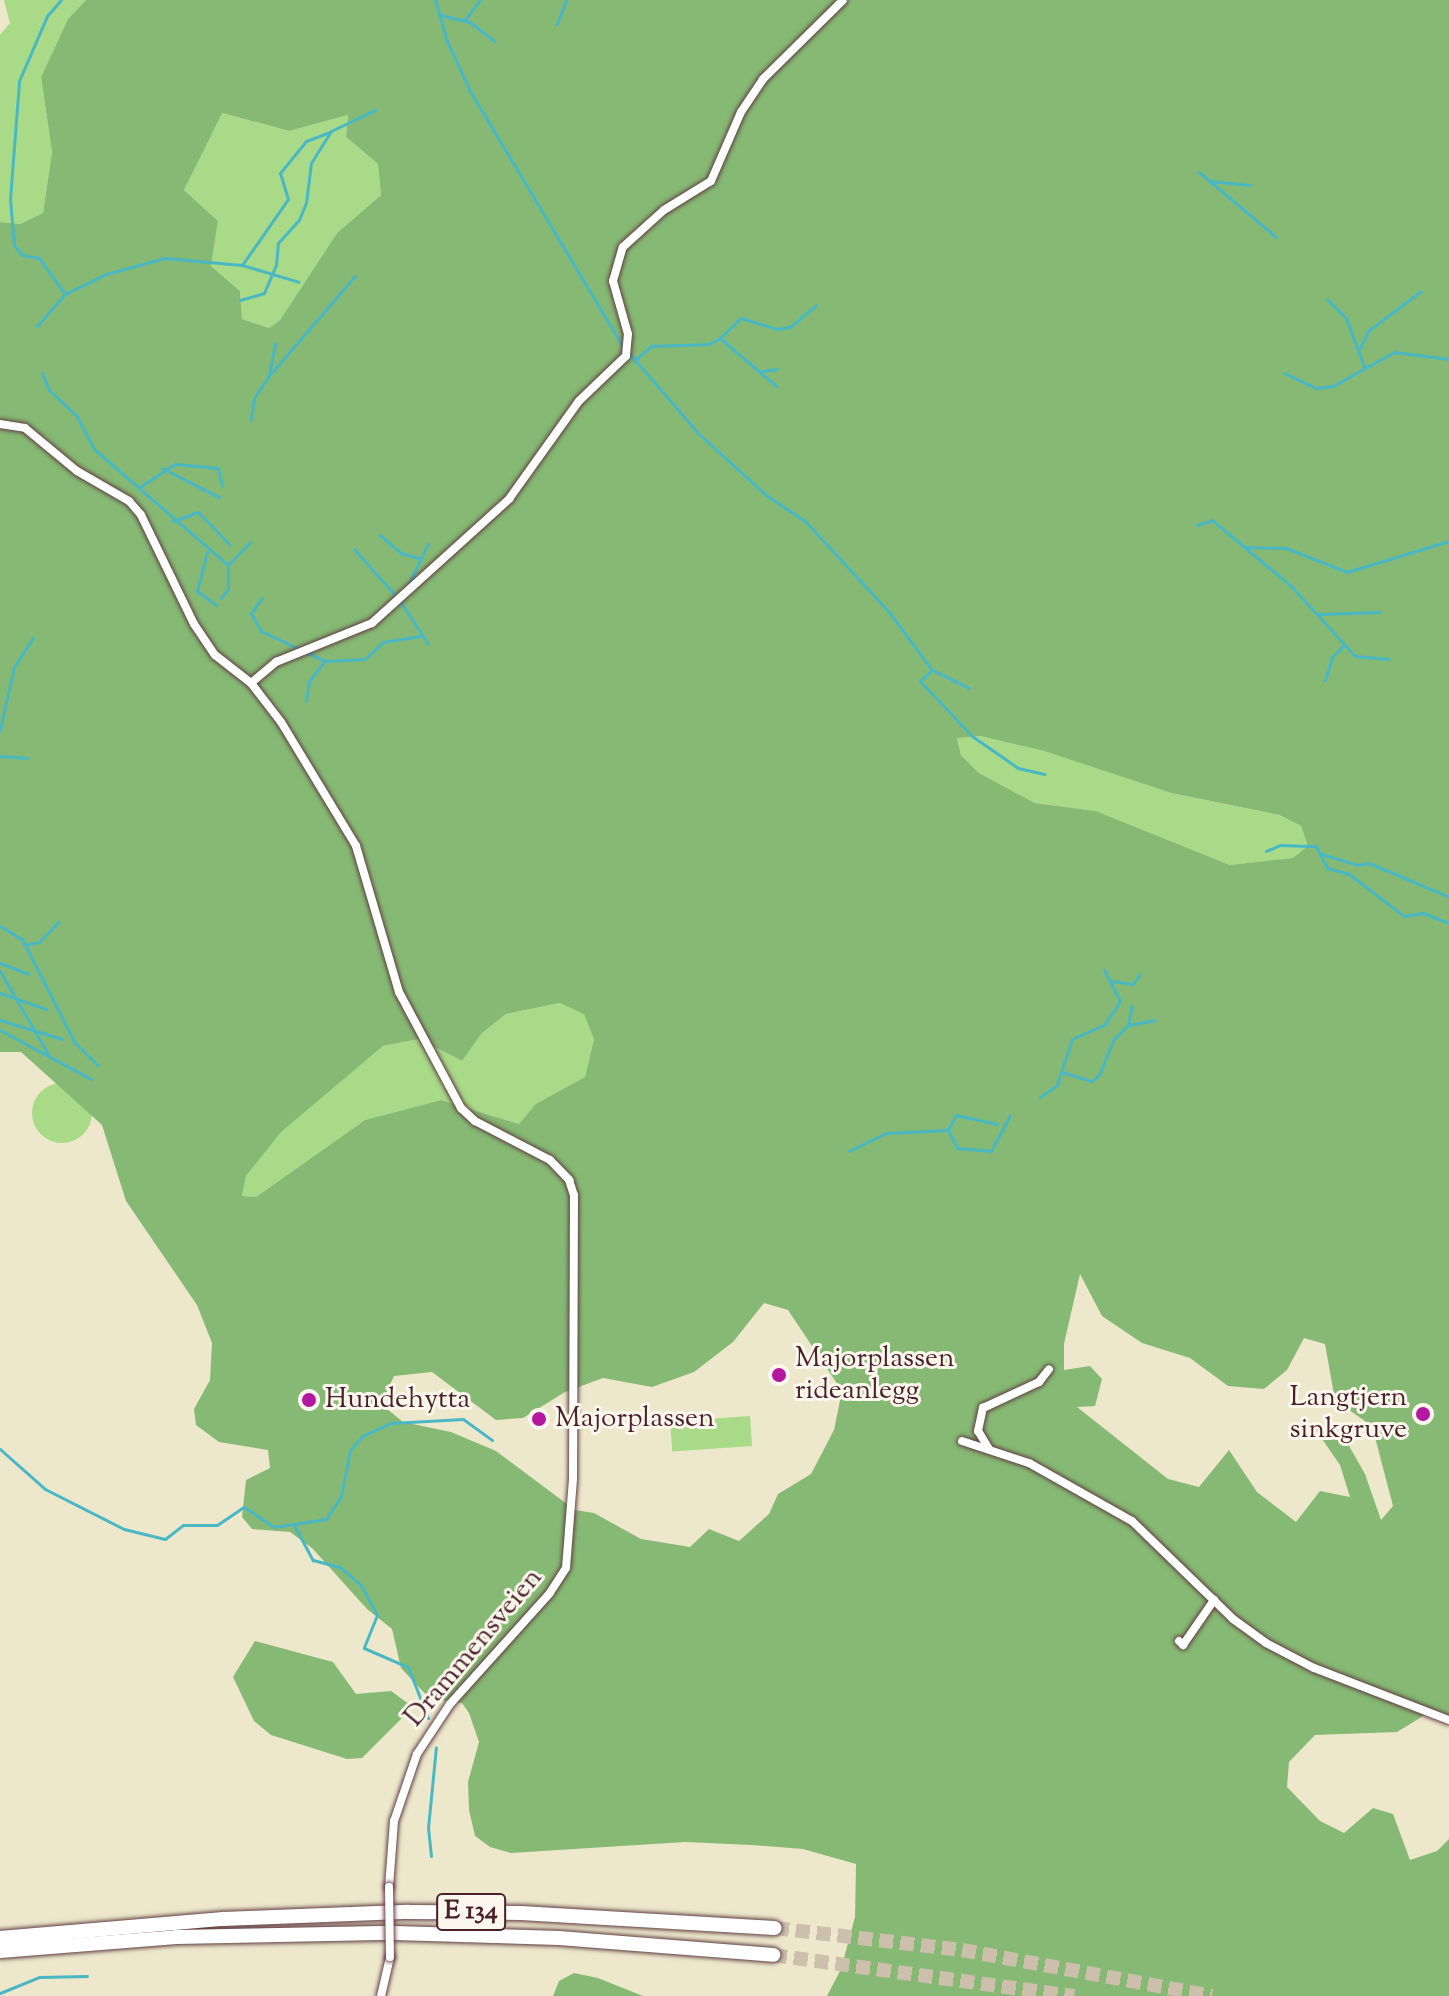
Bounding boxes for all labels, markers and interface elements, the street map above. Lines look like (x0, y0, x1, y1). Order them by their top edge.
place label: Majorplassen rideanlegg (795, 1342, 955, 1408)
marker: Majorplassen rideanlegg (770, 1366, 788, 1384)
place label: Langtjern sinkgruve (1290, 1381, 1407, 1447)
place label: Hundehytta (325, 1383, 470, 1417)
marker: Hundehytta (300, 1391, 318, 1409)
place label: Majorplassen (555, 1402, 715, 1436)
marker: Langtjern sinkgruve (1414, 1405, 1432, 1423)
marker: Majorplassen (530, 1410, 548, 1428)
street label: Drammensveien (398, 1562, 550, 1734)
road number: E 134 (435, 1890, 507, 1934)

